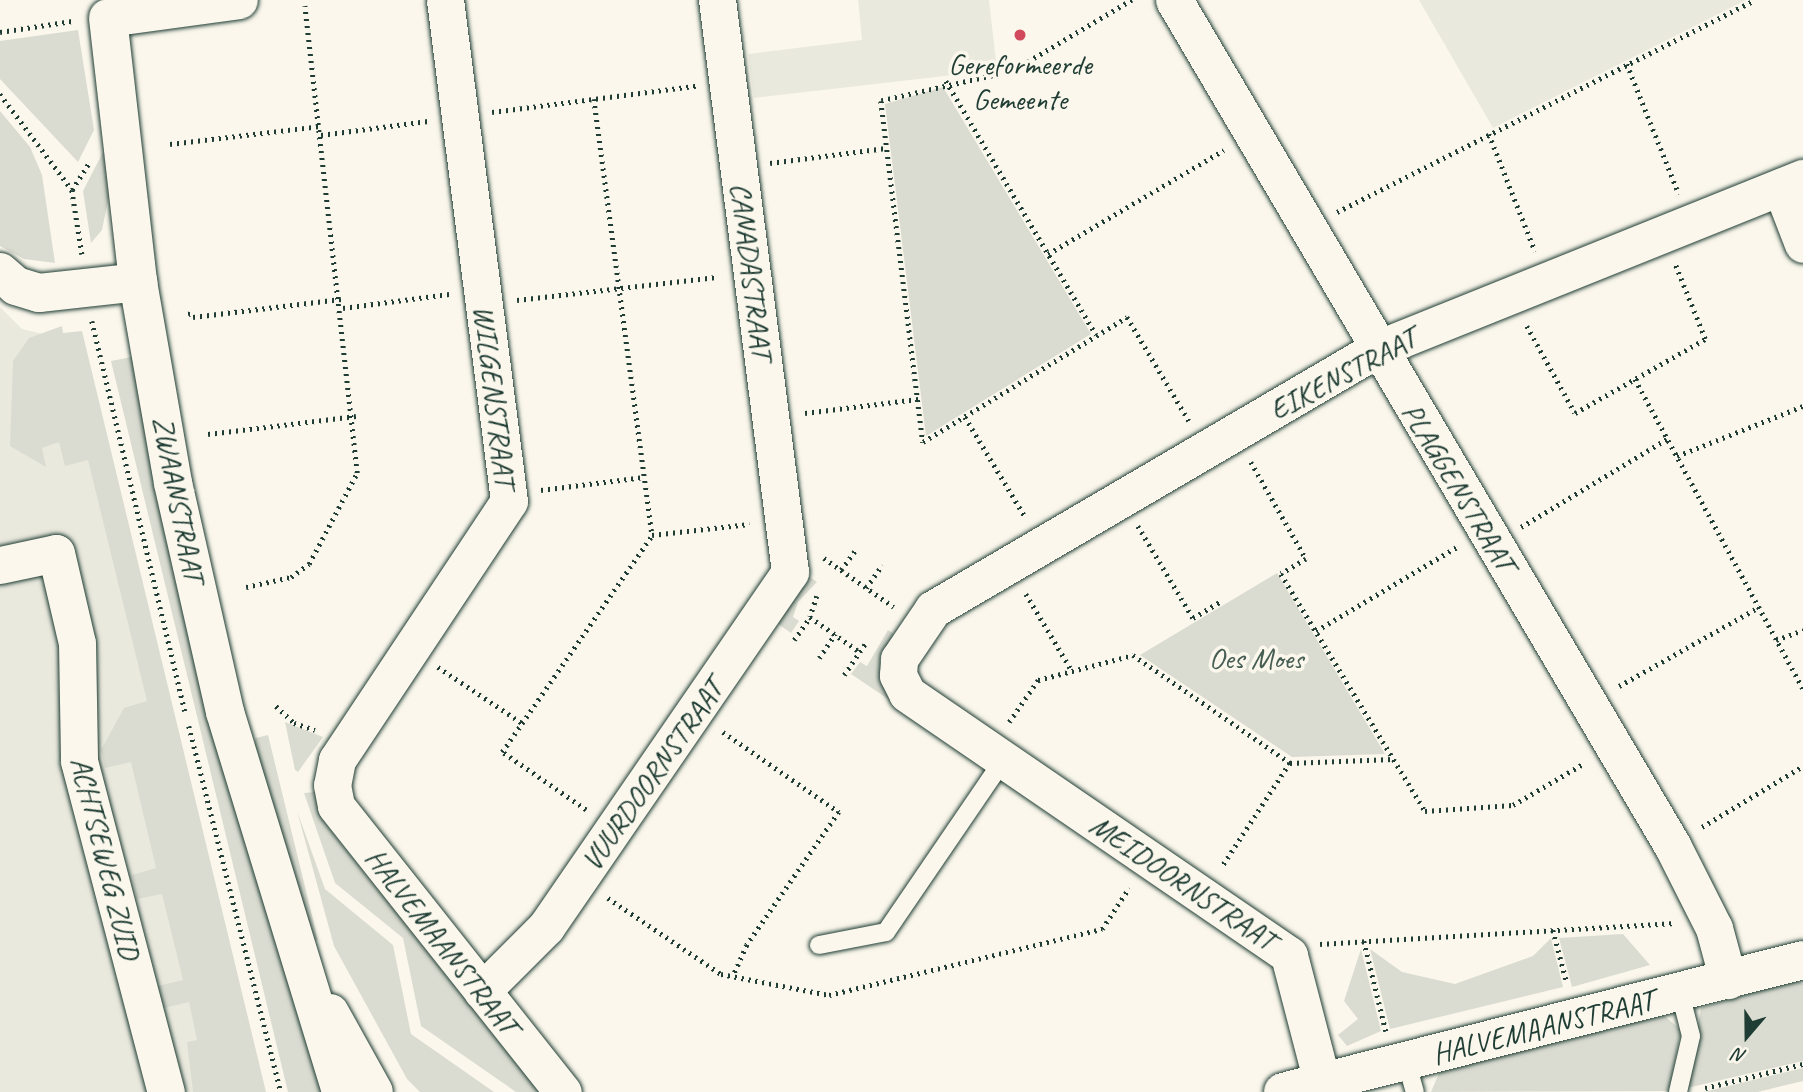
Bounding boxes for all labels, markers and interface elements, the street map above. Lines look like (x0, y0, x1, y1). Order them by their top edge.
marker: Gereformeerde Gemeente (1012, 27, 1028, 43)
place label: Gereformeerde Gemeente (948, 46, 1092, 116)
street label: CANADASTRAAT (723, 181, 781, 361)
street label: WILGENSTRAAT (466, 303, 524, 489)
street label: EIKENSTRAAT (1263, 320, 1423, 428)
street label: PLAGGENSTRAAT (1395, 396, 1523, 578)
street label: ZWAANSTRAAT (145, 413, 213, 585)
park label: Oes Moes (1209, 640, 1303, 676)
street label: VUURDOORNSTRAAT (573, 673, 731, 877)
street label: ACHTSEWEG ZUID (63, 753, 149, 963)
street label: MEIDOORNSTRAAT (1083, 807, 1283, 957)
street label: HALVEMAANSTRAAT (358, 840, 526, 1042)
street label: HALVEMAANSTRAAT (1428, 982, 1658, 1072)
north arrow (1712, 1001, 1782, 1071)
text: N (1730, 1042, 1749, 1069)

